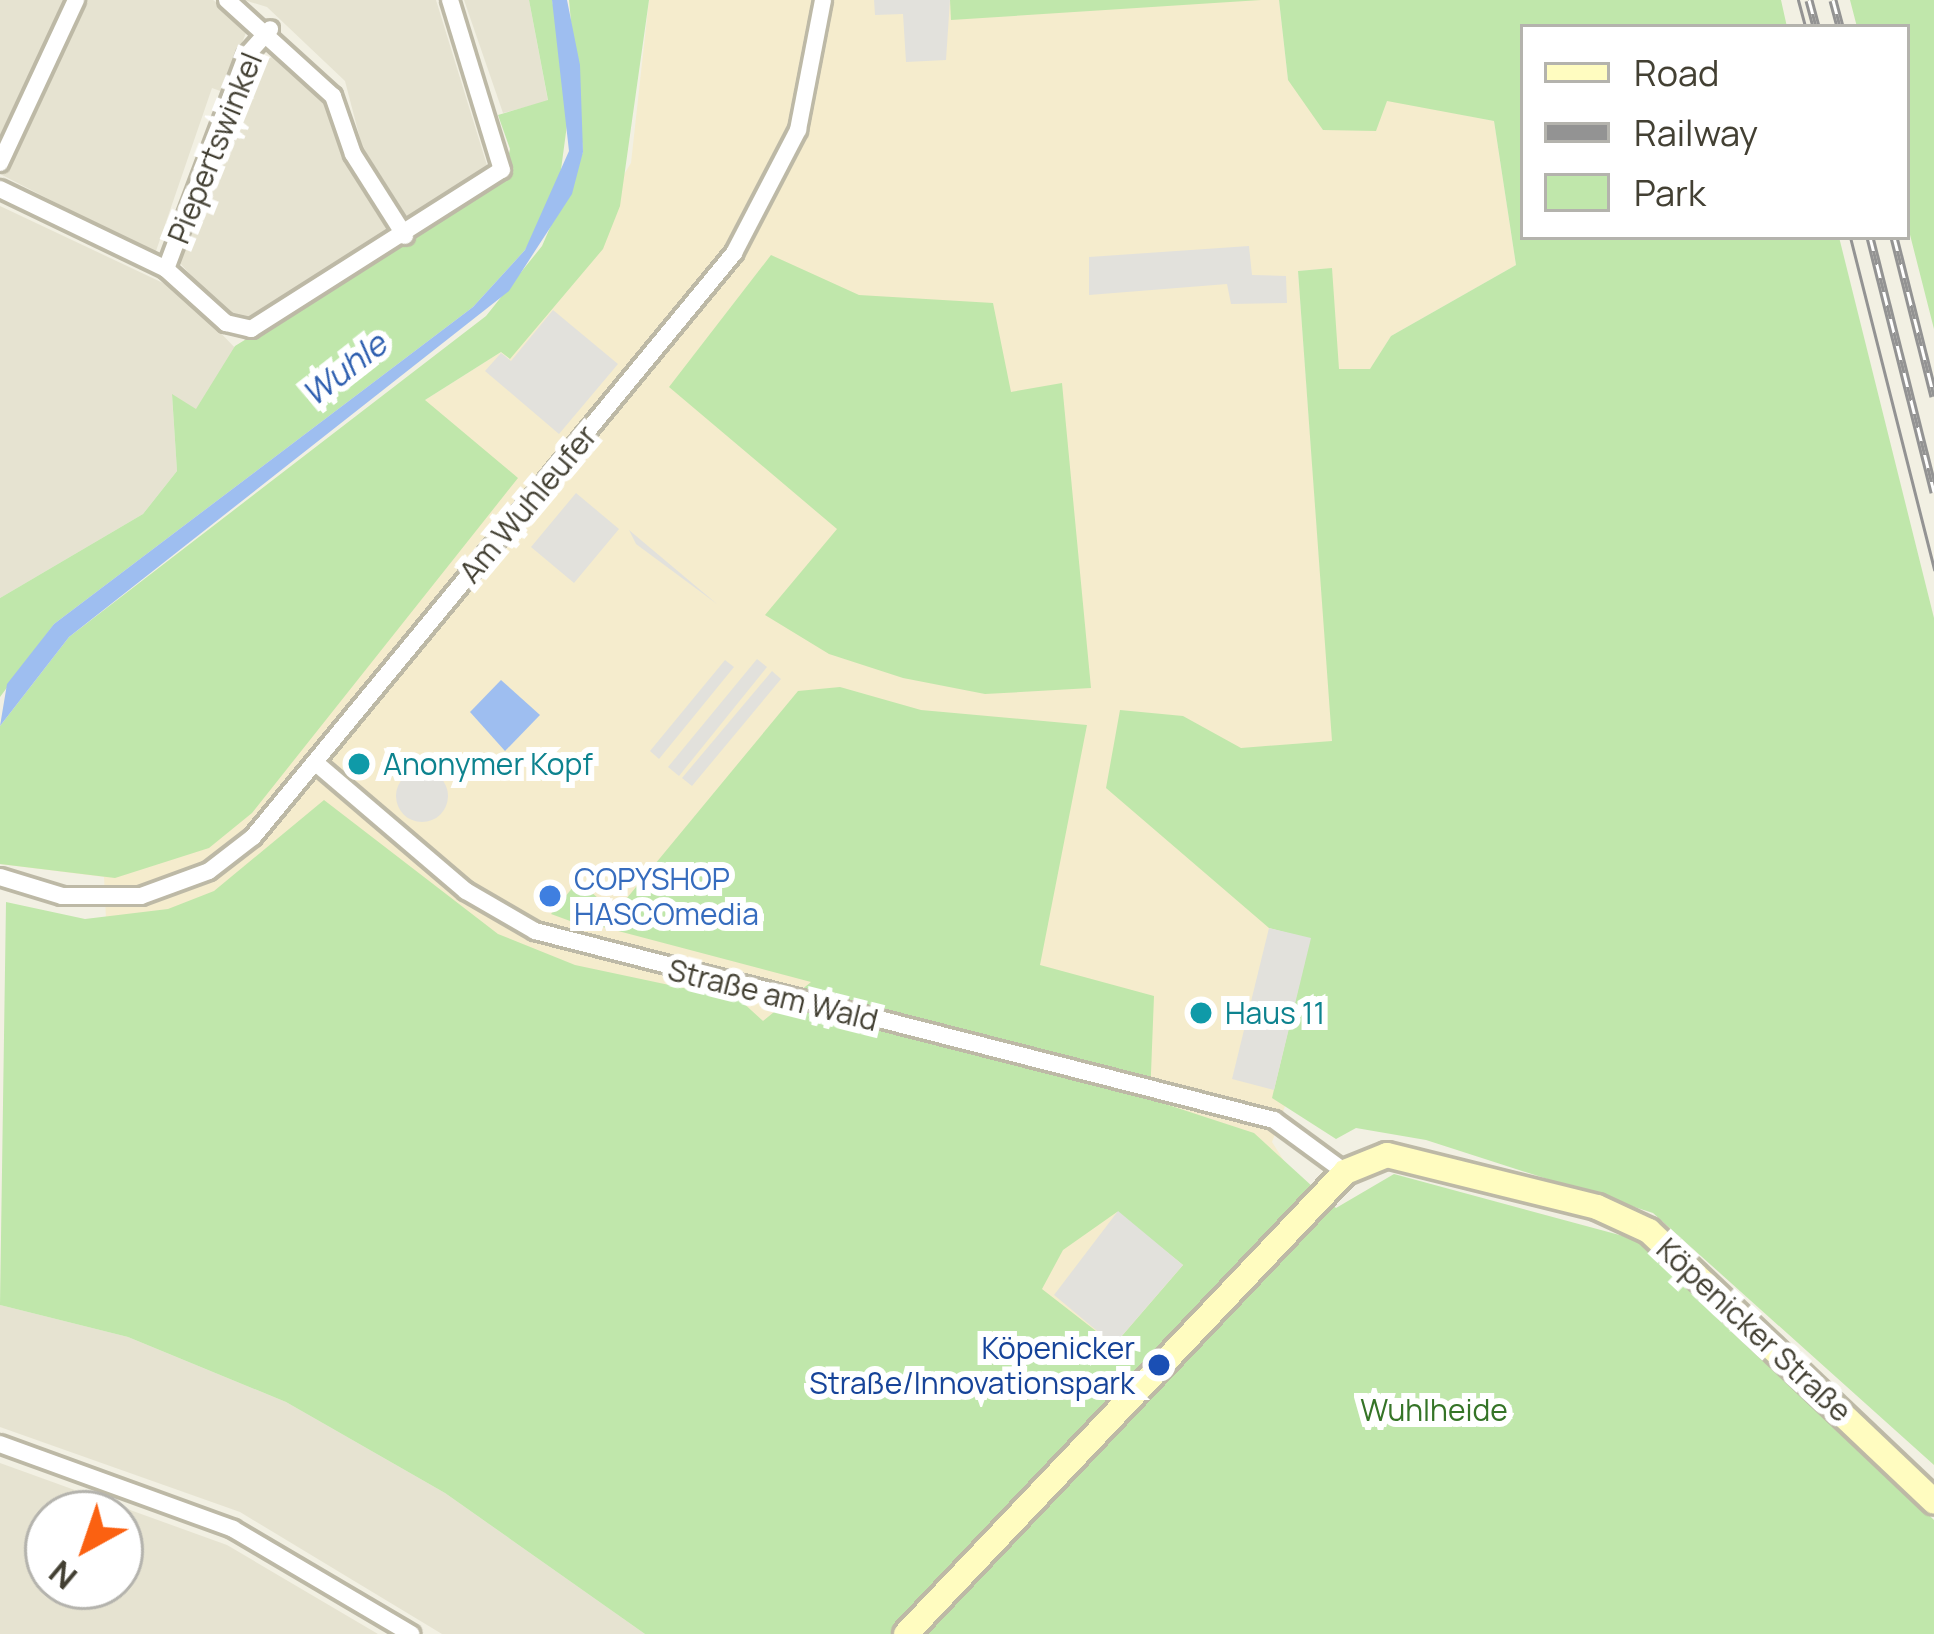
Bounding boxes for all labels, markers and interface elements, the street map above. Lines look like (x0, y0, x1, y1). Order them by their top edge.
legend (1520, 24, 1910, 240)
street label: Piepertswinkel (160, 47, 270, 249)
text: Road (1634, 48, 1719, 97)
text: Railway (1634, 108, 1758, 157)
text: Park (1634, 168, 1706, 217)
water label: Wuhle (294, 324, 394, 414)
street label: Am Wuhleufer (452, 418, 604, 590)
place label: Anonymer Kopf (383, 746, 593, 782)
marker: Anonymer Kopf (346, 751, 372, 777)
place label: COPYSHOP HASCOmedia (574, 861, 759, 932)
marker: COPYSHOP HASCOmedia (537, 883, 563, 909)
street label: Straße am Wald (664, 952, 882, 1038)
place label: Haus 11 (1225, 995, 1325, 1031)
marker: Haus 11 (1188, 1000, 1214, 1026)
street label: Köpenicker Straße (1649, 1231, 1859, 1429)
place label: Köpenicker Straße/Innovationspark (809, 1330, 1135, 1400)
marker: Köpenicker Straße/Innovationspark (1146, 1352, 1172, 1378)
park label: Wuhlheide (1360, 1392, 1508, 1428)
north arrow (24, 1490, 144, 1610)
text: N (39, 1551, 86, 1601)

